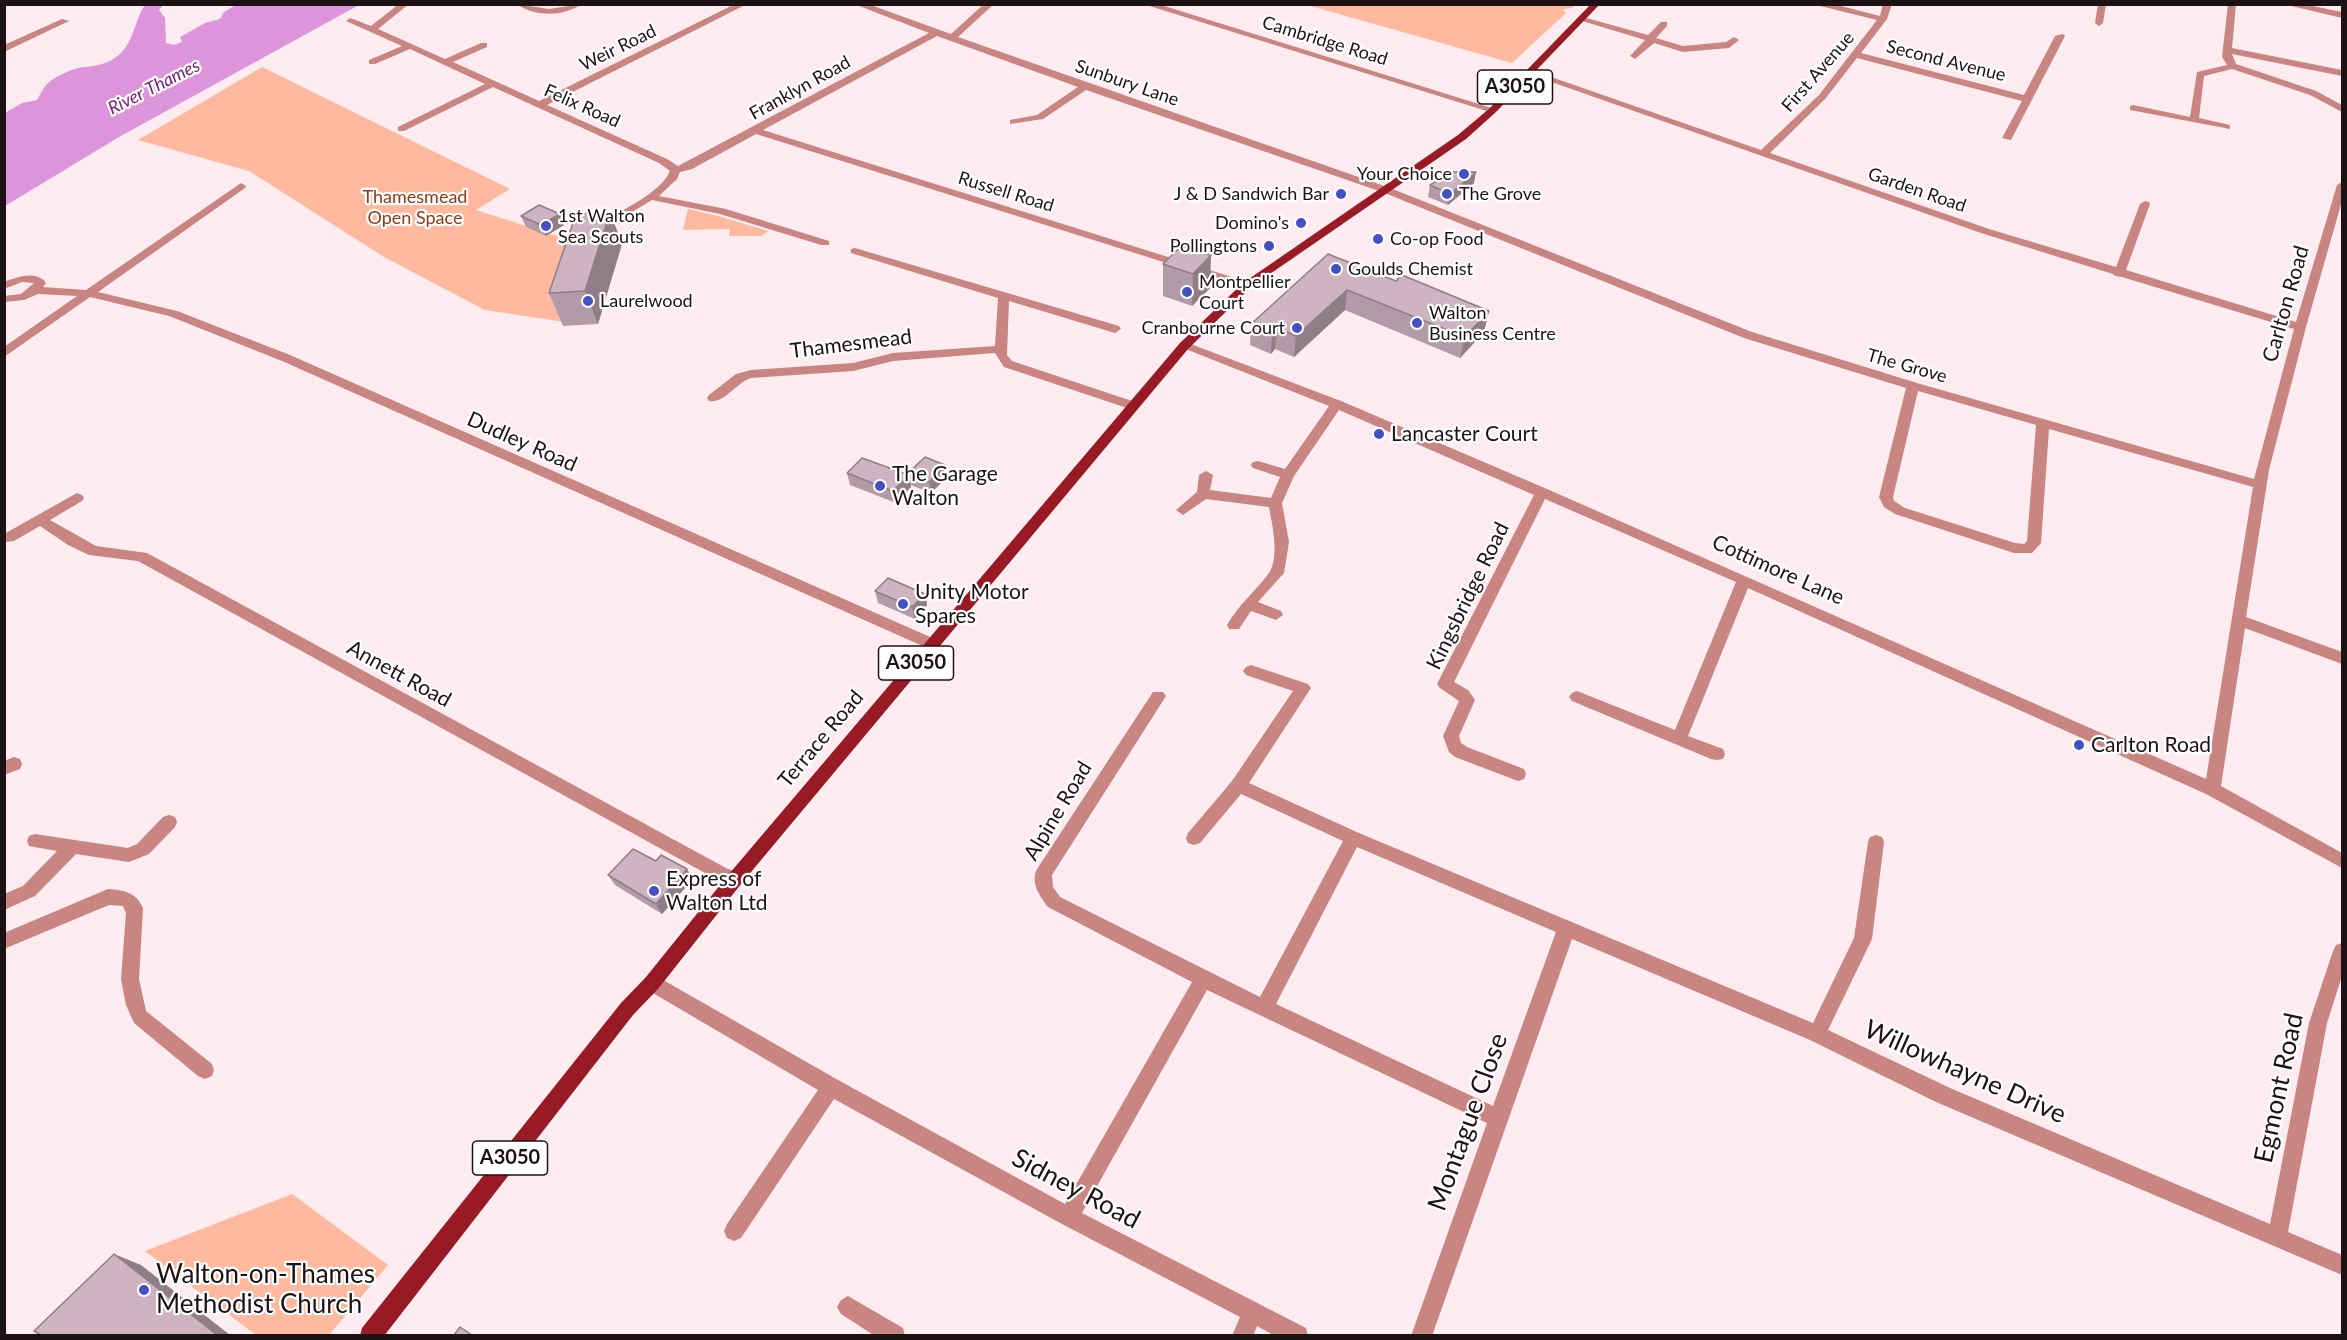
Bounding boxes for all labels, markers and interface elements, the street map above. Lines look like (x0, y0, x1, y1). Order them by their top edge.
street label: Cambridge Road (1260, 12, 1390, 70)
street label: Weir Road (576, 20, 660, 76)
street label: First Avenue (1777, 27, 1859, 117)
street label: Second Avenue (1884, 36, 2008, 86)
street label: Franklyn Road (746, 51, 854, 125)
water label: River Thames (104, 55, 204, 119)
street label: Sunbury Lane (1072, 55, 1182, 111)
road number: A3050 (1478, 70, 1552, 104)
street label: Felix Road (541, 80, 623, 132)
place label: Your Choice (1357, 163, 1452, 185)
street label: Garden Road (1865, 163, 1969, 217)
street label: Russell Road (955, 167, 1057, 217)
marker: Your Choice (1457, 167, 1471, 181)
place label: J & D Sandwich Bar (1174, 183, 1329, 205)
place label: The Grove (1459, 183, 1541, 205)
park label: Thamesmead Open Space (363, 186, 467, 228)
marker: J & D Sandwich Bar (1334, 187, 1348, 201)
marker: The Grove (1440, 187, 1454, 201)
place label: 1st Walton Sea Scouts (558, 205, 645, 248)
place label: Domino's (1215, 212, 1289, 234)
marker: Domino's (1294, 216, 1308, 230)
marker: 1st Walton Sea Scouts (539, 219, 553, 233)
place label: Co-op Food (1390, 228, 1484, 250)
marker: Co-op Food (1371, 232, 1385, 246)
place label: Pollingtons (1170, 235, 1257, 257)
marker: Pollingtons (1262, 239, 1276, 253)
street label: Carlton Road (2257, 243, 2315, 365)
place label: Goulds Chemist (1348, 258, 1473, 280)
marker: Goulds Chemist (1329, 262, 1343, 276)
place label: Montpellier Court (1199, 271, 1290, 314)
marker: Montpellier Court (1180, 285, 1194, 299)
place label: Laurelwood (600, 290, 693, 312)
marker: Laurelwood (581, 294, 595, 308)
place label: Walton Business Centre (1429, 302, 1556, 344)
marker: Walton Business Centre (1410, 316, 1424, 330)
place label: Cranbourne Court (1142, 317, 1285, 339)
marker: Cranbourne Court (1290, 321, 1304, 335)
street label: Thamesmead (789, 324, 913, 364)
street label: The Grove (1864, 344, 1950, 388)
street label: Dudley Road (463, 407, 581, 477)
place label: Lancaster Court (1391, 421, 1538, 447)
marker: Lancaster Court (1372, 427, 1386, 441)
place label: The Garage Walton (892, 461, 998, 511)
marker: The Garage Walton (873, 479, 887, 493)
street label: Kingsbridge Road (1421, 518, 1515, 674)
street label: Cottimore Lane (1708, 530, 1848, 610)
place label: Unity Motor Spares (915, 579, 1029, 629)
marker: Unity Motor Spares (896, 597, 910, 611)
street label: Annett Road (343, 635, 455, 713)
road number: A3050 (878, 646, 954, 680)
street label: Terrace Road (773, 685, 869, 793)
place label: Carlton Road (2091, 732, 2211, 758)
marker: Carlton Road (2072, 738, 2086, 752)
street label: Alpine Road (1019, 757, 1097, 865)
place label: Express of Walton Ltd (666, 866, 768, 916)
marker: Express of Walton Ltd (647, 884, 661, 898)
street label: Egmont Road (2248, 1010, 2310, 1166)
street label: Willowhayne Drive (1859, 1013, 2071, 1131)
street label: Montague Close (1421, 1029, 1515, 1215)
road number: A3050 (472, 1141, 548, 1175)
street label: Sidney Road (1007, 1142, 1145, 1236)
place label: Walton-on-Thames Methodist Church (156, 1259, 375, 1320)
marker: Walton-on-Thames Methodist Church (137, 1283, 151, 1297)

